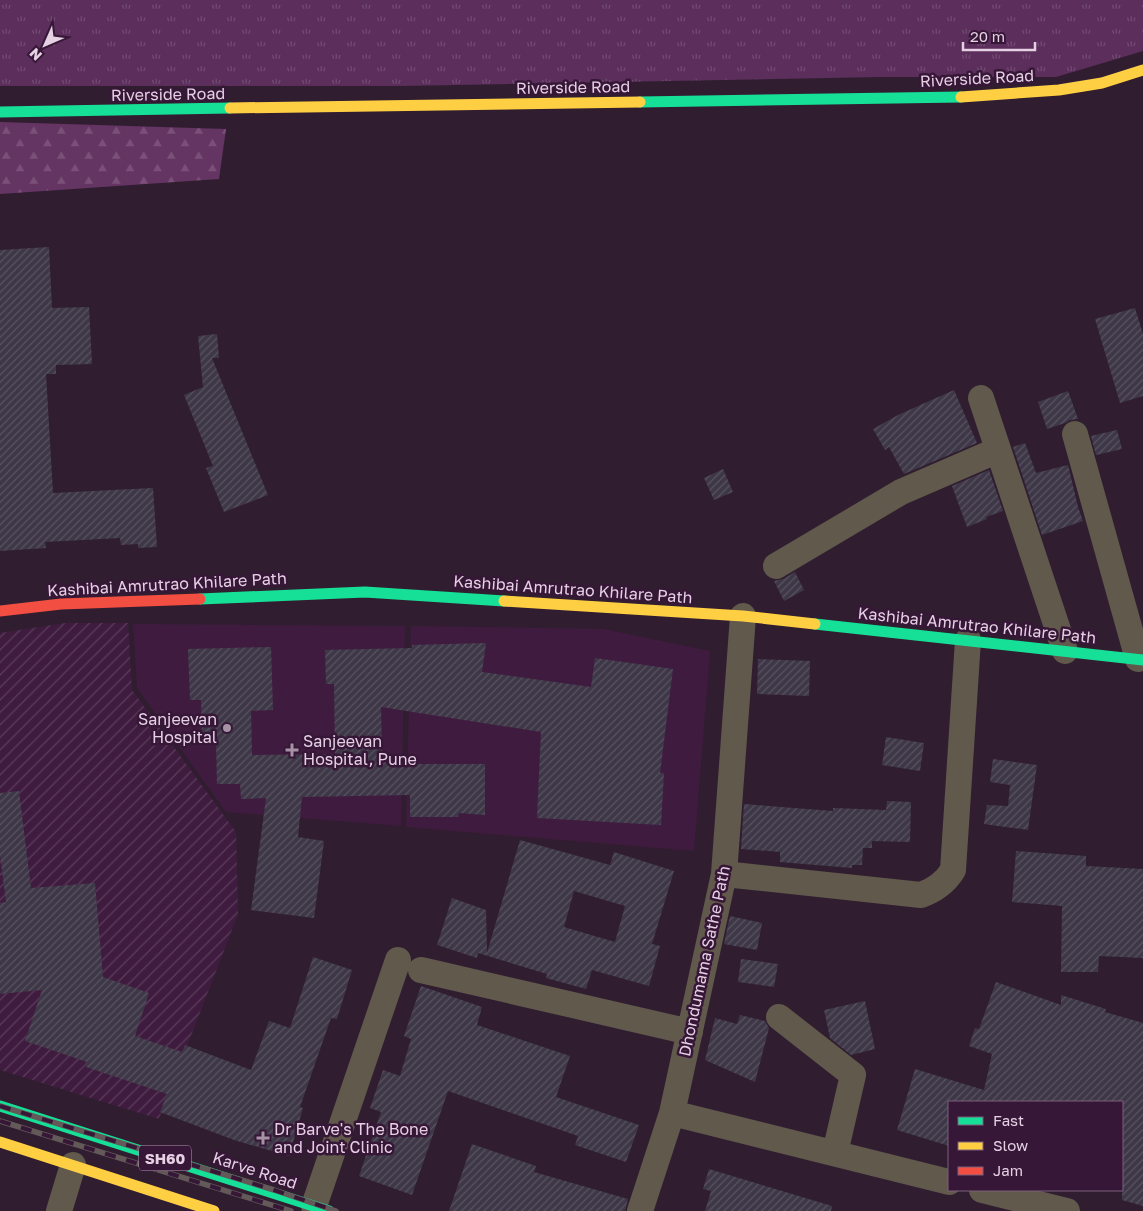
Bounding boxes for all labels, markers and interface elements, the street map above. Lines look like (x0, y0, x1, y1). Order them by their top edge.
north arrow (20, 20, 70, 70)
scale bar (963, 20, 1036, 52)
text: 20 m (970, 27, 1005, 45)
text: N (26, 45, 45, 64)
street label: Riverside Road (919, 65, 1035, 91)
street label: Riverside Road (516, 76, 630, 98)
street label: Riverside Road (111, 83, 225, 105)
street label: Kashibai Amrutrao Khilare Path (47, 568, 287, 600)
street label: Kashibai Amrutrao Khilare Path (453, 571, 693, 607)
street label: Kashibai Amrutrao Khilare Path (857, 603, 1097, 647)
place label: Sanjeevan Hospital (138, 709, 217, 747)
marker: Sanjeevan Hospital (221, 722, 233, 734)
place label: Sanjeevan Hospital, Pune (303, 731, 417, 769)
marker: Sanjeevan Hospital, Pune (285, 743, 299, 757)
street label: Dhondumama Sathe Path (674, 864, 734, 1058)
legend (948, 1101, 1123, 1191)
text: Fast (993, 1111, 1024, 1129)
place label: Dr Barve's The Bone and Joint Clinic (274, 1119, 428, 1157)
marker: Dr Barve's The Bone and Joint Clinic (256, 1131, 270, 1145)
text: Slow (993, 1136, 1028, 1154)
road number: SH60 (139, 1146, 191, 1170)
street label: Karve Road (210, 1147, 300, 1193)
text: Jam (993, 1161, 1023, 1179)

